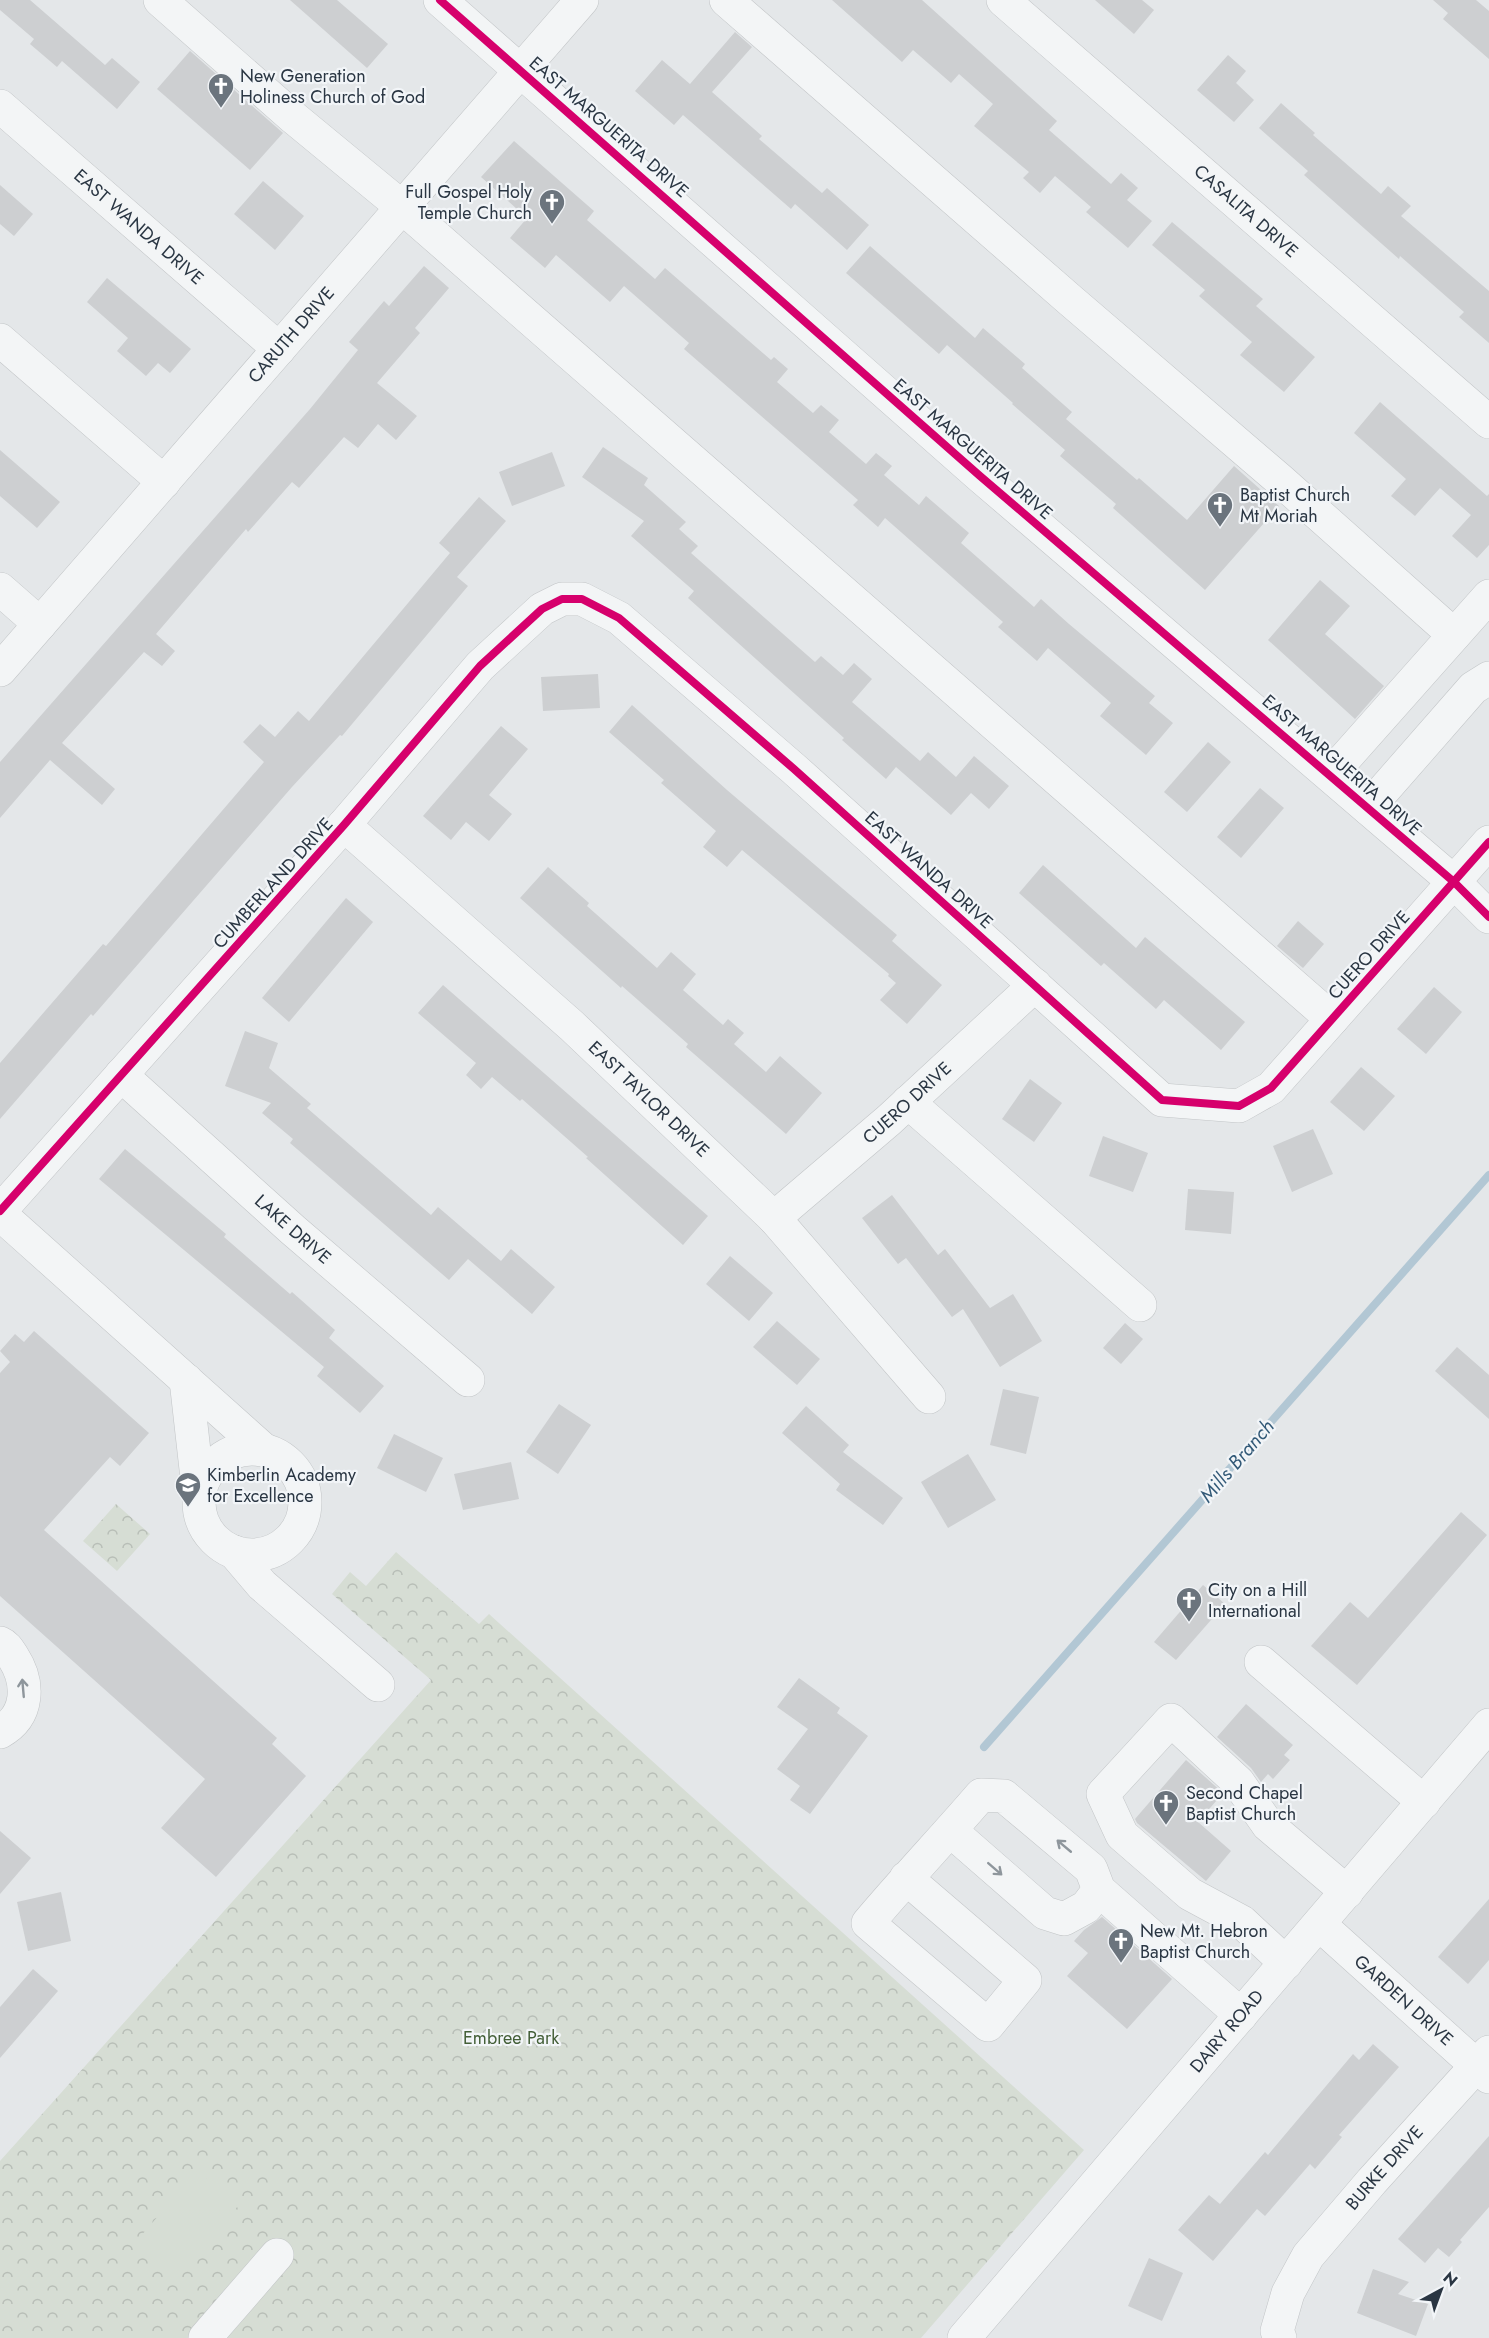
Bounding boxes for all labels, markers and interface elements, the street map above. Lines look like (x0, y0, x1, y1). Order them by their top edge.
street label: EAST MARGUERITA DRIVE (524, 50, 694, 204)
place label: New Generation Holiness Church of God (240, 63, 425, 110)
church icon: New Generation Holiness Church of God (206, 71, 236, 109)
street label: CASALITA DRIVE (1188, 158, 1304, 264)
street label: EAST WANDA DRIVE (68, 163, 209, 291)
place label: Full Gospel Holy Temple Church (405, 179, 532, 226)
church icon: Full Gospel Holy Temple Church (537, 187, 567, 225)
street label: CARUTH DRIVE (242, 281, 341, 389)
street label: EAST MARGUERITA DRIVE (888, 372, 1058, 526)
place label: Baptist Church Mt Moriah (1240, 482, 1350, 529)
church icon: Baptist Church Mt Moriah (1205, 490, 1235, 528)
street label: EAST MARGUERITA DRIVE (1257, 688, 1427, 842)
street label: EAST WANDA DRIVE (859, 805, 999, 935)
street label: CUMBERLAND DRIVE (207, 812, 339, 954)
street label: CUERO DRIVE (1322, 905, 1416, 1005)
street label: EAST TAYLOR DRIVE (582, 1035, 715, 1163)
street label: CUERO DRIVE (857, 1056, 957, 1150)
street label: LAKE DRIVE (249, 1188, 337, 1270)
water label: Mills Branch (1193, 1413, 1281, 1509)
place label: Kimberlin Academy for Excellence (207, 1462, 356, 1509)
school or university icon: Kimberlin Academy for Excellence (173, 1470, 203, 1508)
place label: City on a Hill International (1208, 1577, 1307, 1624)
church icon: City on a Hill International (1174, 1585, 1204, 1623)
one-way arrow (18, 1679, 29, 1699)
place label: Second Chapel Baptist Church (1186, 1780, 1303, 1827)
church icon: Second Chapel Baptist Church (1151, 1788, 1181, 1826)
one-way arrow (1056, 1840, 1072, 1853)
one-way arrow (987, 1862, 1002, 1876)
place label: New Mt. Hebron Baptist Church (1140, 1918, 1268, 1965)
church icon: New Mt. Hebron Baptist Church (1106, 1926, 1136, 1964)
street label: GARDEN DRIVE (1348, 1949, 1459, 2052)
street label: DAIRY ROAD (1184, 1984, 1270, 2078)
park label: Embree Park (463, 2025, 559, 2051)
street label: BURKE DRIVE (1340, 2120, 1429, 2216)
north arrow (1411, 2260, 1471, 2320)
text: N (1438, 2266, 1463, 2292)

